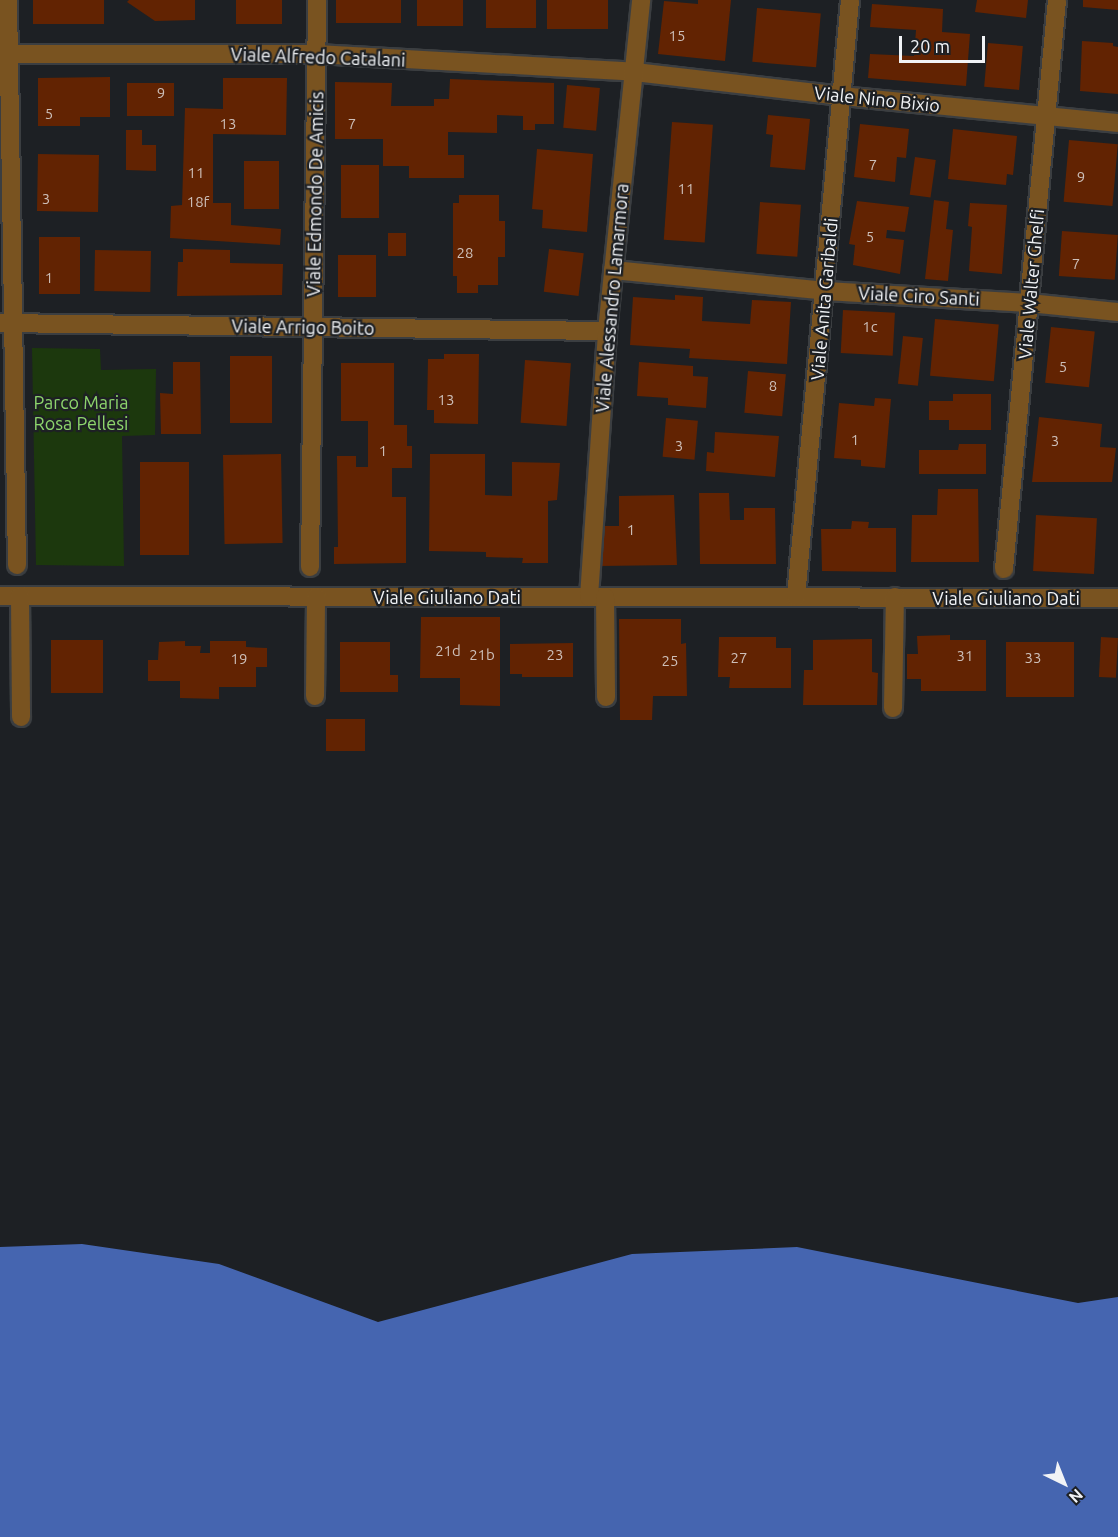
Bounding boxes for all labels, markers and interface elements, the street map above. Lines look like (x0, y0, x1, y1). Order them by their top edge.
scale bar (902, 24, 988, 62)
house number: 15 (669, 27, 685, 45)
text: 20 m (910, 36, 950, 56)
street label: Viale Alfredo Catalani (230, 43, 406, 71)
street label: Viale Nino Bixio (813, 82, 941, 116)
house number: 9 (157, 84, 165, 102)
street label: Viale Edmondo De Amicis (302, 91, 328, 297)
house number: 5 (45, 105, 53, 123)
house number: 13 (220, 115, 236, 133)
house number: 7 (348, 115, 356, 133)
house number: 7 (869, 156, 877, 174)
house number: 11 (188, 164, 204, 182)
house number: 9 (1077, 168, 1085, 186)
house number: 11 (678, 180, 694, 198)
street label: Viale Alessandro Lamarmora (591, 182, 633, 414)
house number: 3 (42, 190, 50, 208)
house number: 18f (187, 193, 209, 211)
street label: Viale Walter Ghelfi (1014, 208, 1048, 360)
street label: Viale Anita Garibaldi (806, 217, 842, 381)
house number: 5 (866, 228, 874, 246)
house number: 28 (457, 244, 473, 262)
house number: 7 (1072, 255, 1080, 273)
house number: 1 (45, 269, 53, 287)
street label: Viale Ciro Santi (858, 282, 980, 310)
street label: Viale Arrigo Boito (231, 315, 375, 339)
house number: 1c (862, 318, 878, 336)
house number: 5 (1059, 358, 1067, 376)
house number: 8 (769, 377, 777, 395)
house number: 13 (438, 391, 454, 409)
park label: Parco Maria Rosa Pellesi (34, 392, 128, 434)
house number: 1 (851, 431, 859, 449)
house number: 3 (1051, 432, 1059, 450)
house number: 3 (675, 437, 683, 455)
house number: 1 (379, 442, 387, 460)
house number: 1 (627, 521, 635, 539)
street label: Viale Giuliano Dati (373, 586, 521, 608)
street label: Viale Giuliano Dati (932, 587, 1080, 609)
house number: 21d (435, 642, 461, 660)
house number: 21b (469, 646, 495, 664)
house number: 23 (547, 646, 563, 664)
house number: 31 (957, 647, 973, 665)
house number: 27 (731, 649, 747, 667)
house number: 33 (1025, 649, 1041, 667)
house number: 19 (231, 650, 247, 668)
house number: 25 (662, 652, 678, 670)
north arrow (1034, 1453, 1094, 1513)
text: N (1066, 1486, 1087, 1507)

